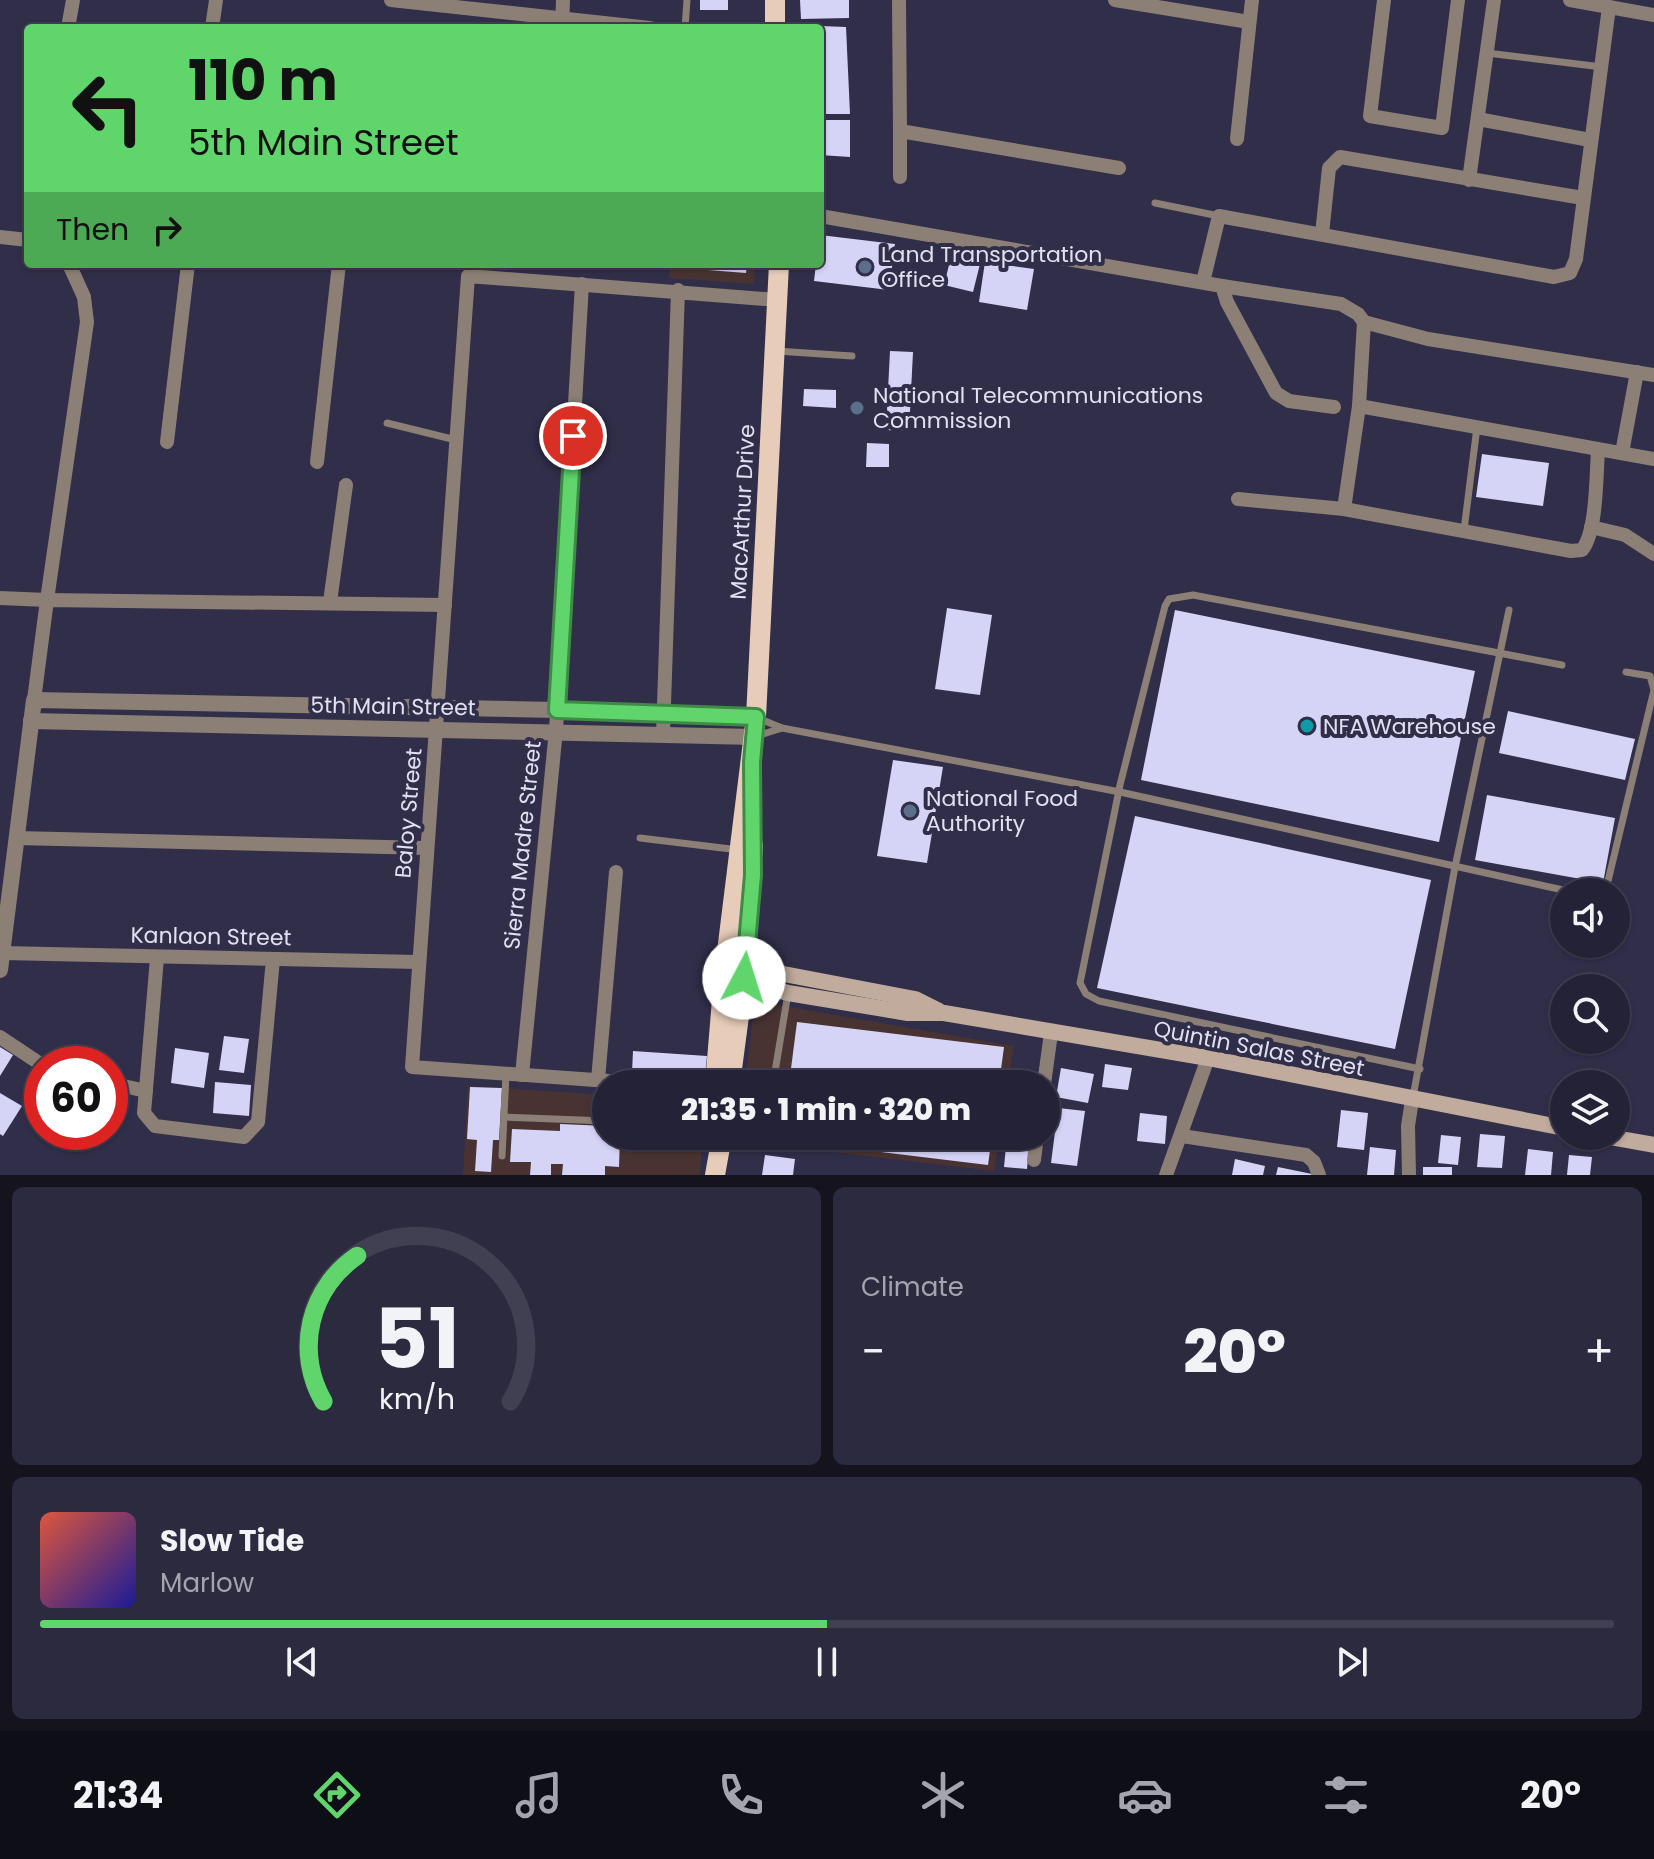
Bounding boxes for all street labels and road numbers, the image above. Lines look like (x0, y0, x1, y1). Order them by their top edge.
street label: MacArthur Drive (722, 424, 763, 601)
street label: 5th Main Street (310, 690, 476, 723)
street label: Sierra Madre Street (496, 739, 549, 951)
street label: Baloy Street (387, 747, 430, 879)
street label: Kanlaon Street (130, 920, 292, 953)
street label: Quintin Salas Street (1151, 1013, 1367, 1084)

